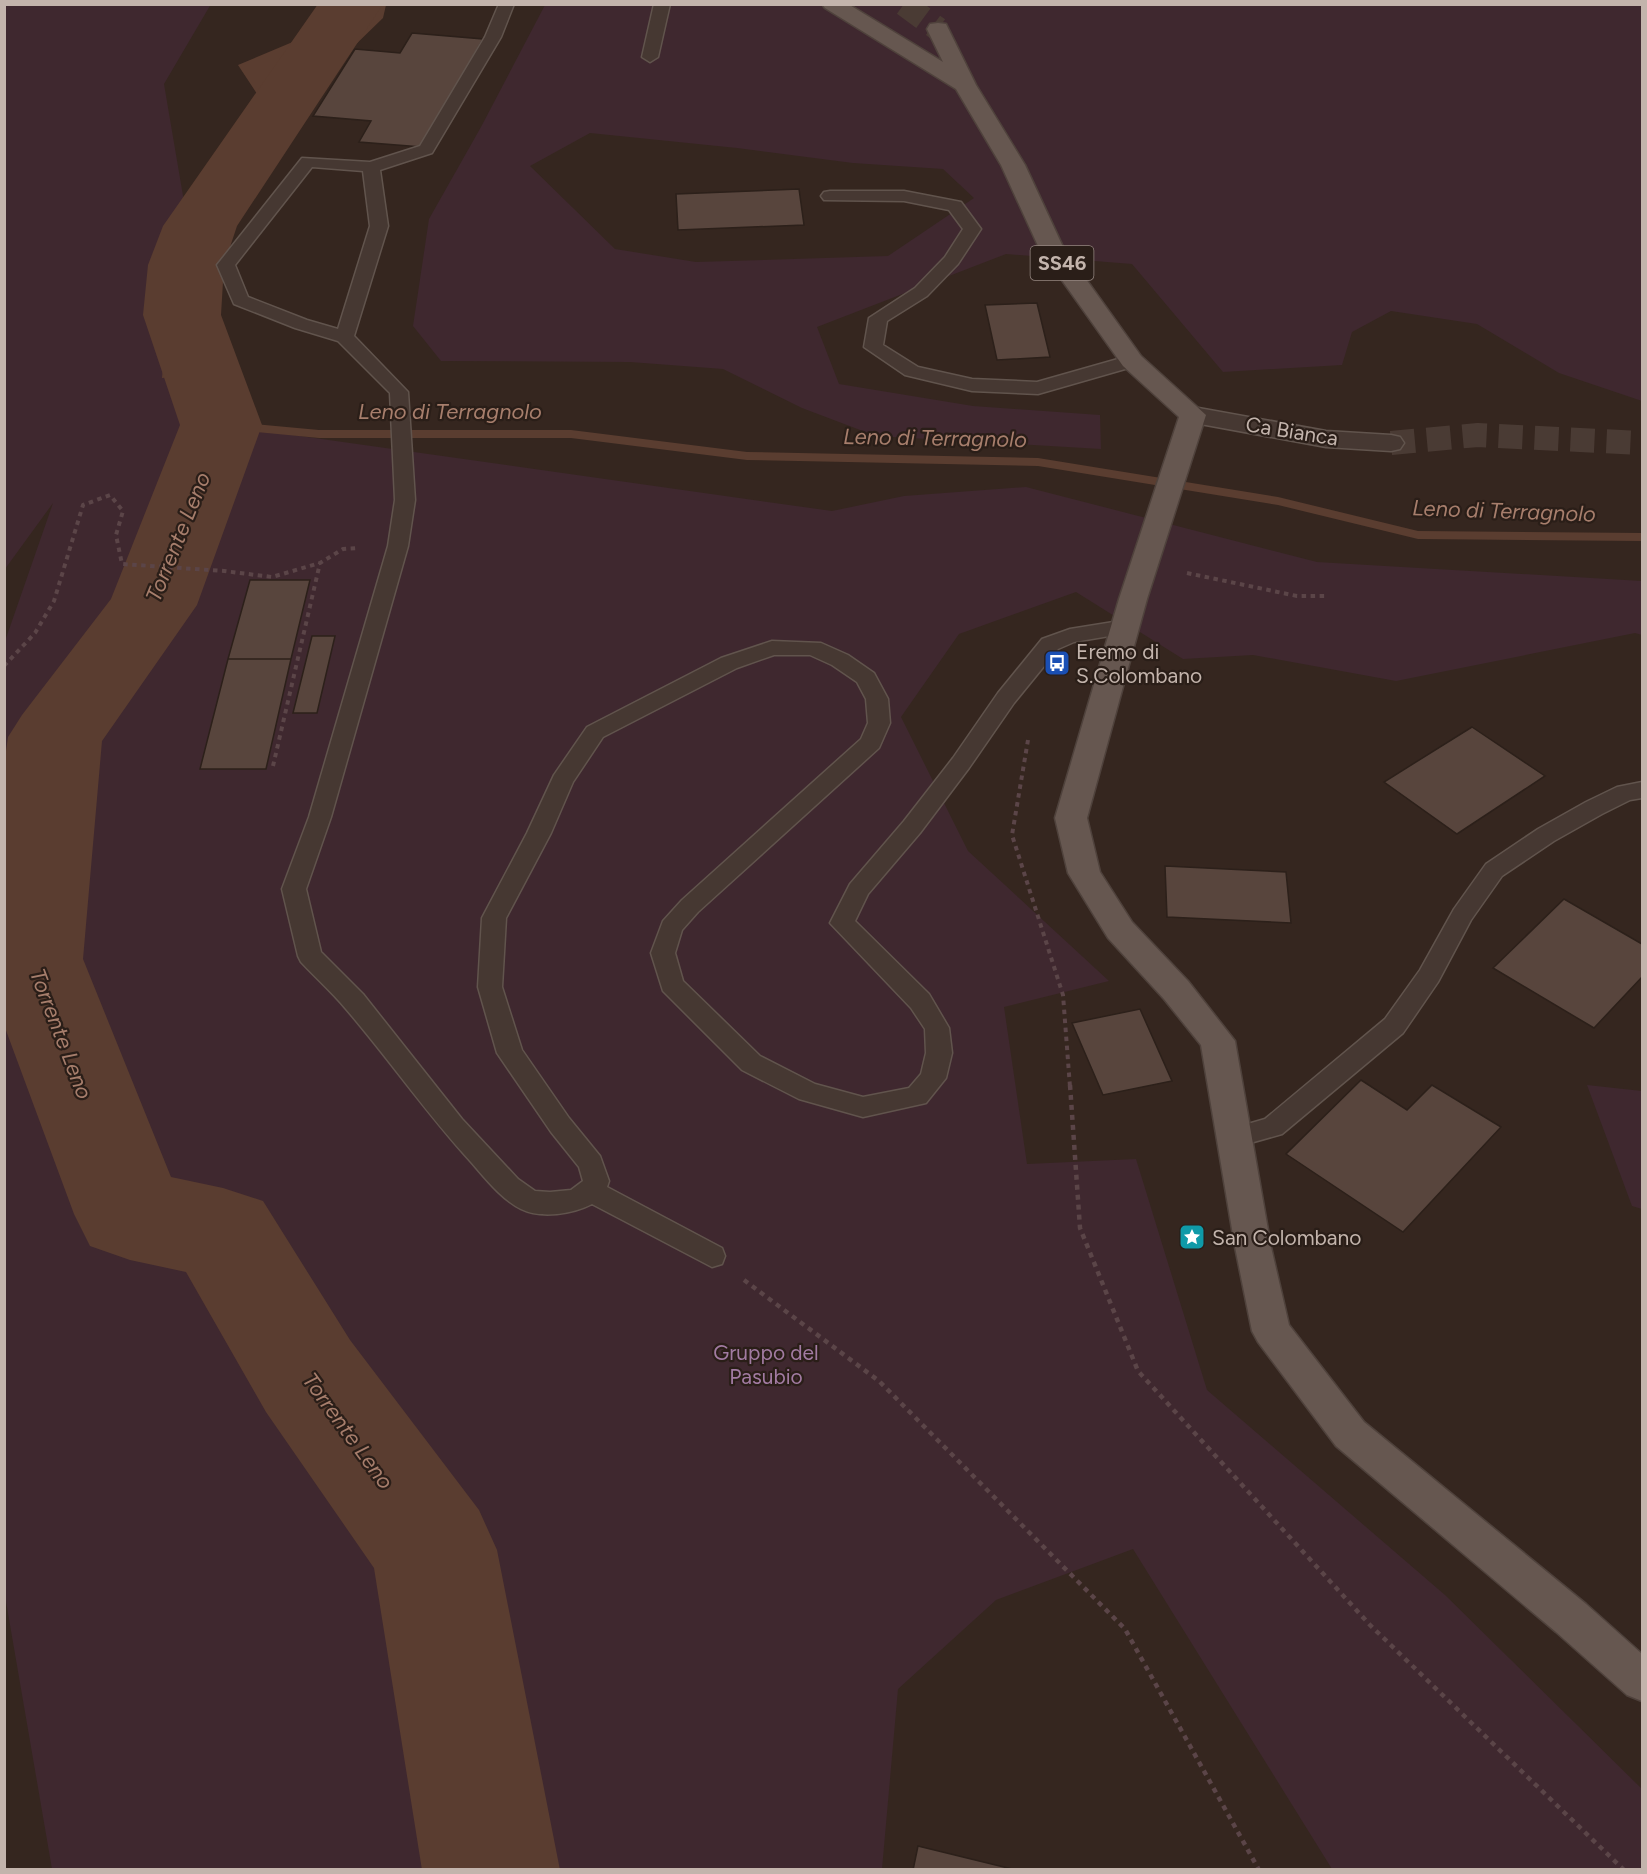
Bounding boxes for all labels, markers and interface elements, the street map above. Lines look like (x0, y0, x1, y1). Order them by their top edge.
road number: SS46 (1030, 246, 1094, 280)
water label: Leno di Terragnolo (358, 398, 542, 425)
street label: Ca Bianca (1244, 411, 1340, 451)
water label: Leno di Terragnolo (843, 423, 1027, 453)
water label: Torrente Leno (140, 468, 216, 606)
water label: Leno di Terragnolo (1412, 494, 1597, 528)
place label: Eremo di S.Colombano (1076, 639, 1202, 688)
bus stop icon: Eremo di S.Colombano (1042, 648, 1072, 678)
water label: Torrente Leno (24, 965, 98, 1103)
place icon: San Colombano (1177, 1222, 1207, 1252)
place label: San Colombano (1212, 1225, 1361, 1250)
park label: Gruppo del Pasubio (713, 1340, 819, 1389)
water label: Torrente Leno (297, 1368, 399, 1495)

